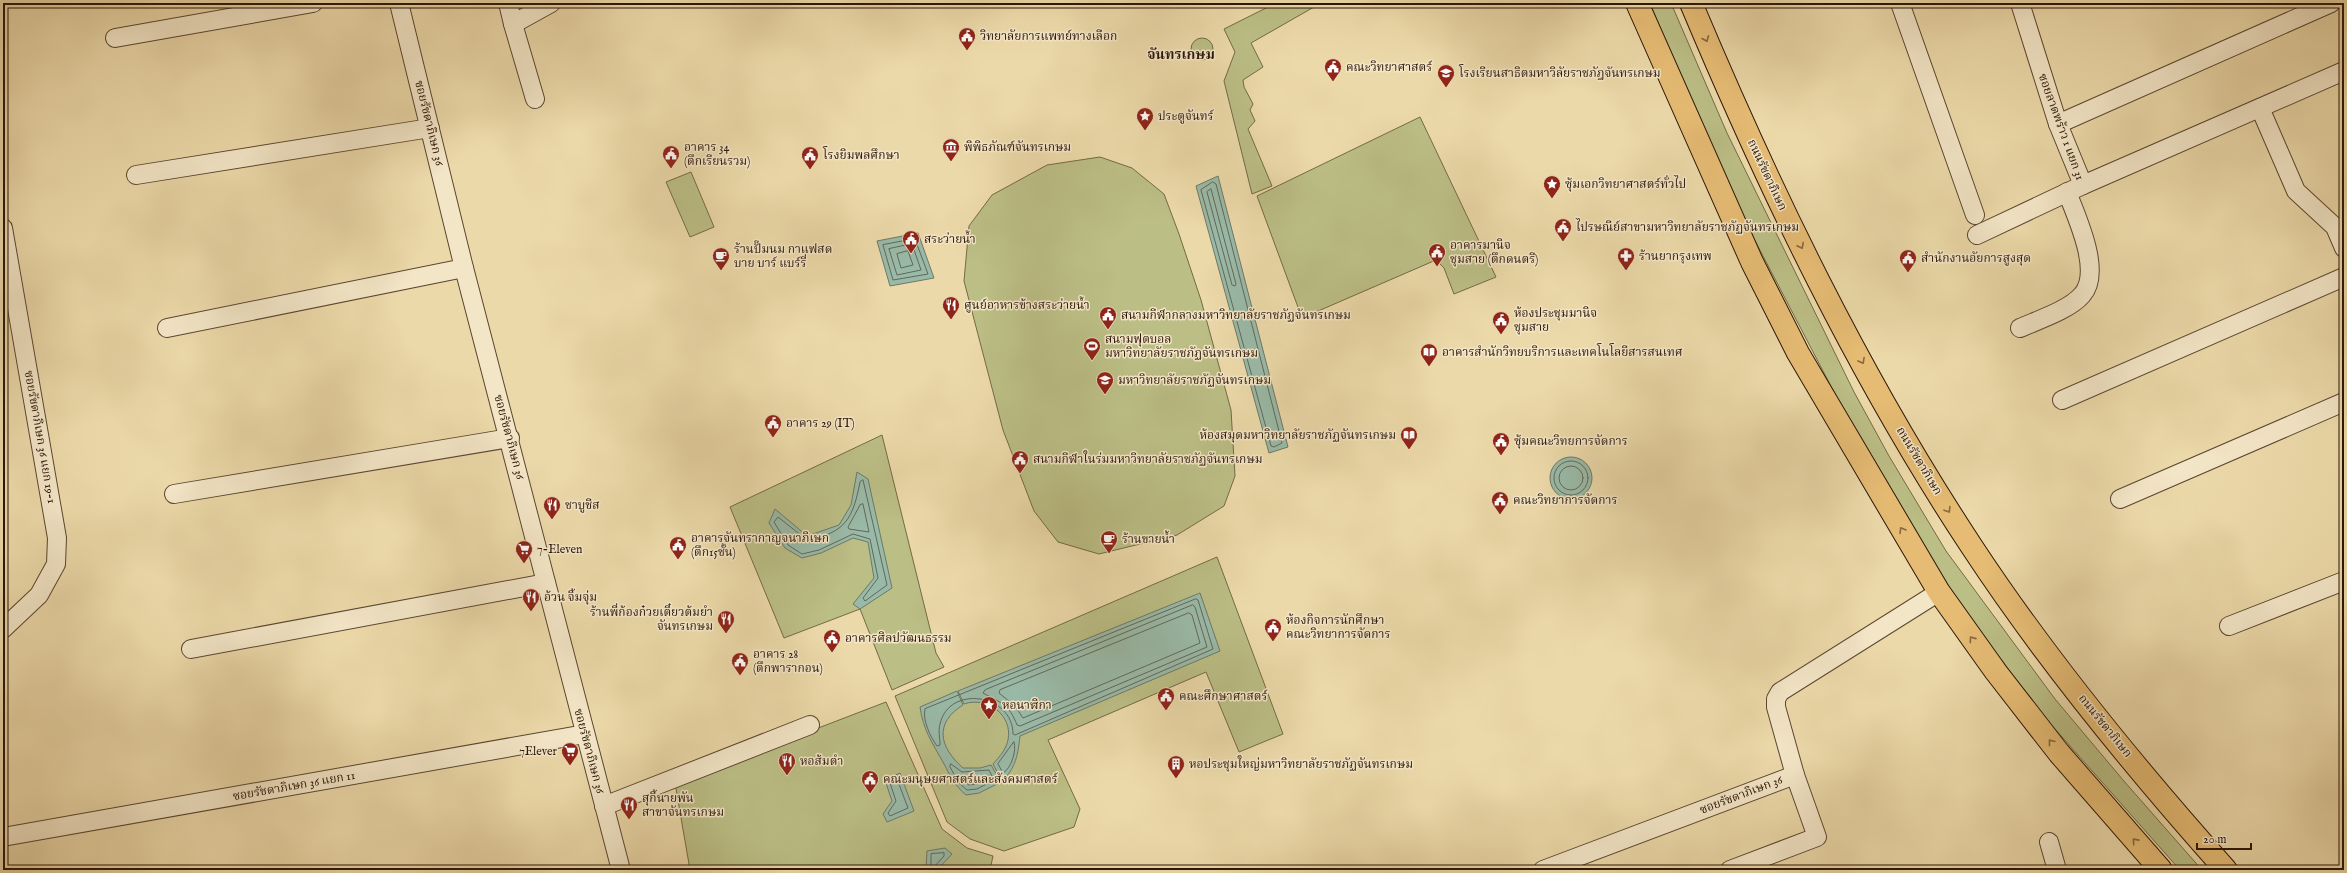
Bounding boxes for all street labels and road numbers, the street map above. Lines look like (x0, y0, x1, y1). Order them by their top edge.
street label: ซอยลาดพร้าว 1 แยก 31 (2035, 72, 2087, 182)
street label: ซอยรัชดาภิเษก 36 (411, 79, 447, 168)
street label: ถนนรัชดาภิเษก (1744, 137, 1790, 213)
street label: ซอยรัชดาภิเษก 36 แยก 19-1 (21, 369, 59, 505)
street label: ซอยรัชดาภิเษก 36 (490, 393, 528, 482)
street label: ถนนรัชดาภิเษก (1893, 424, 1945, 498)
street label: ถนนรัชดาภิเษก (2075, 691, 2135, 761)
street label: ซอยรัชดาภิเษก 36 (570, 707, 608, 796)
street label: ซอยรัชดาภิเษก 36 แยก 11 (232, 768, 356, 804)
street label: ซอยรัชดาภิเษก 36 (1697, 772, 1785, 818)

